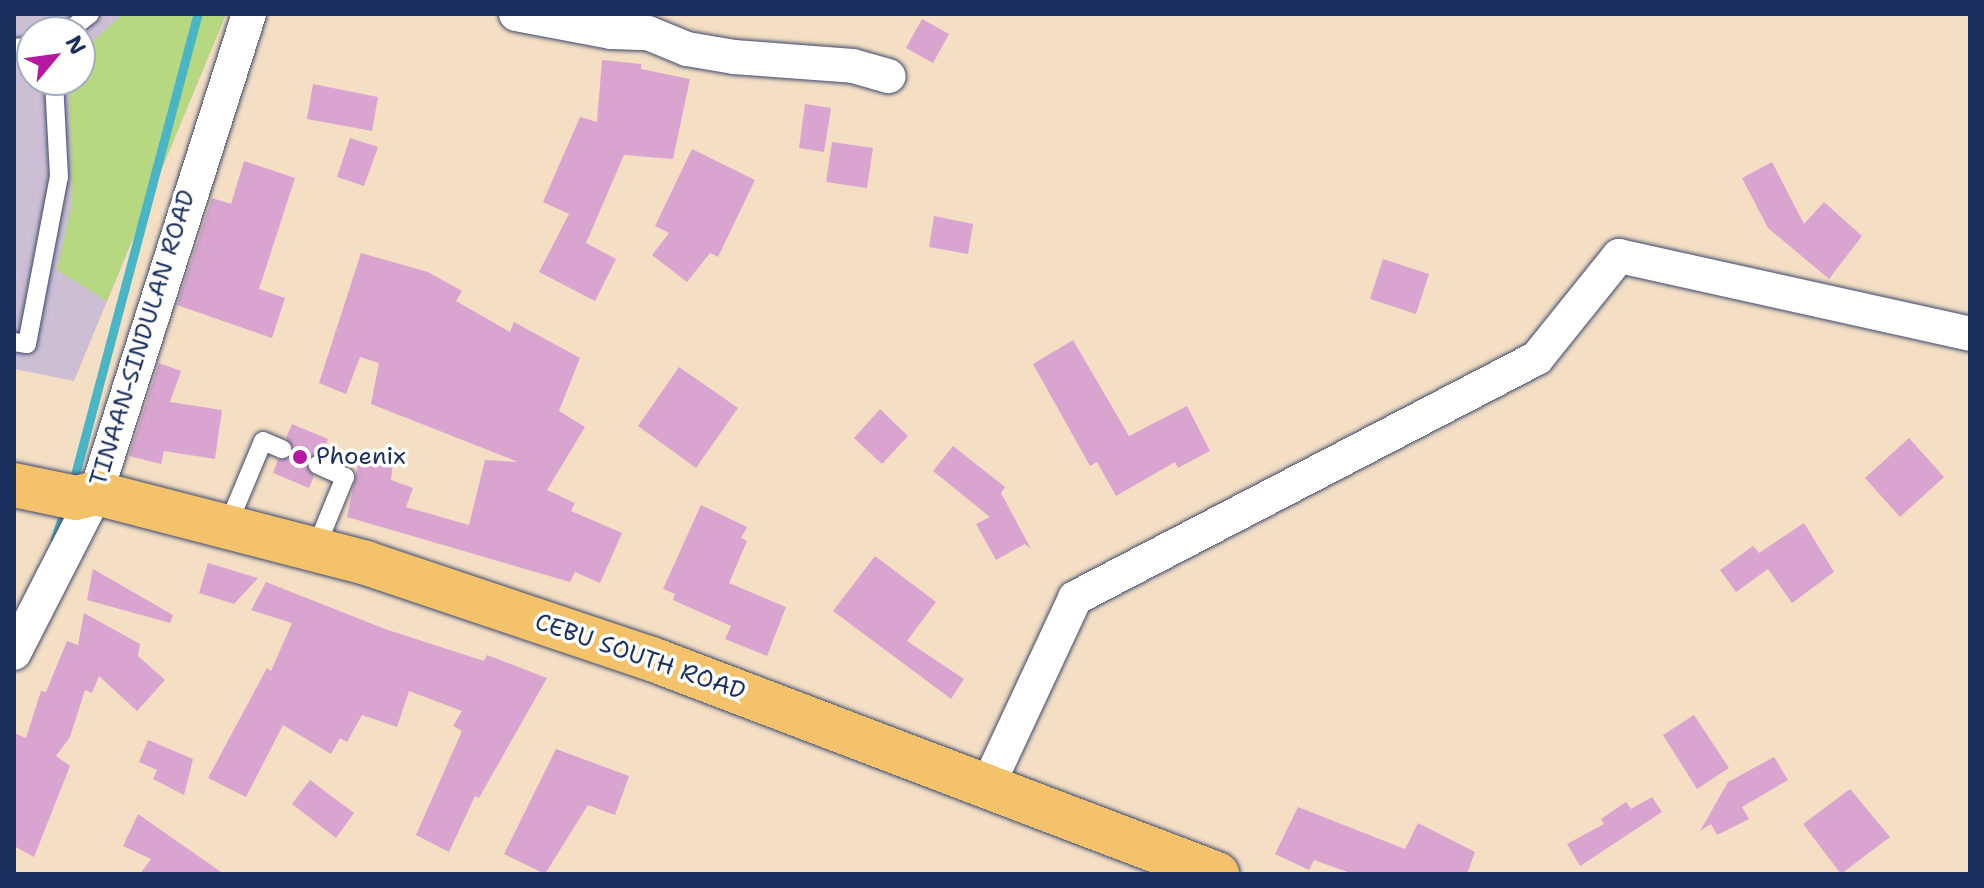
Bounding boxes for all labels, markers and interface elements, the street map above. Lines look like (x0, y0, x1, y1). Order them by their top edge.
north arrow (16, 16, 96, 96)
text: N (59, 30, 93, 60)
street label: TINAAN-SINDULAN ROAD (84, 187, 202, 489)
place label: Phoenix (316, 443, 406, 471)
marker: Phoenix (291, 448, 309, 466)
street label: CEBU SOUTH ROAD (531, 607, 749, 707)

